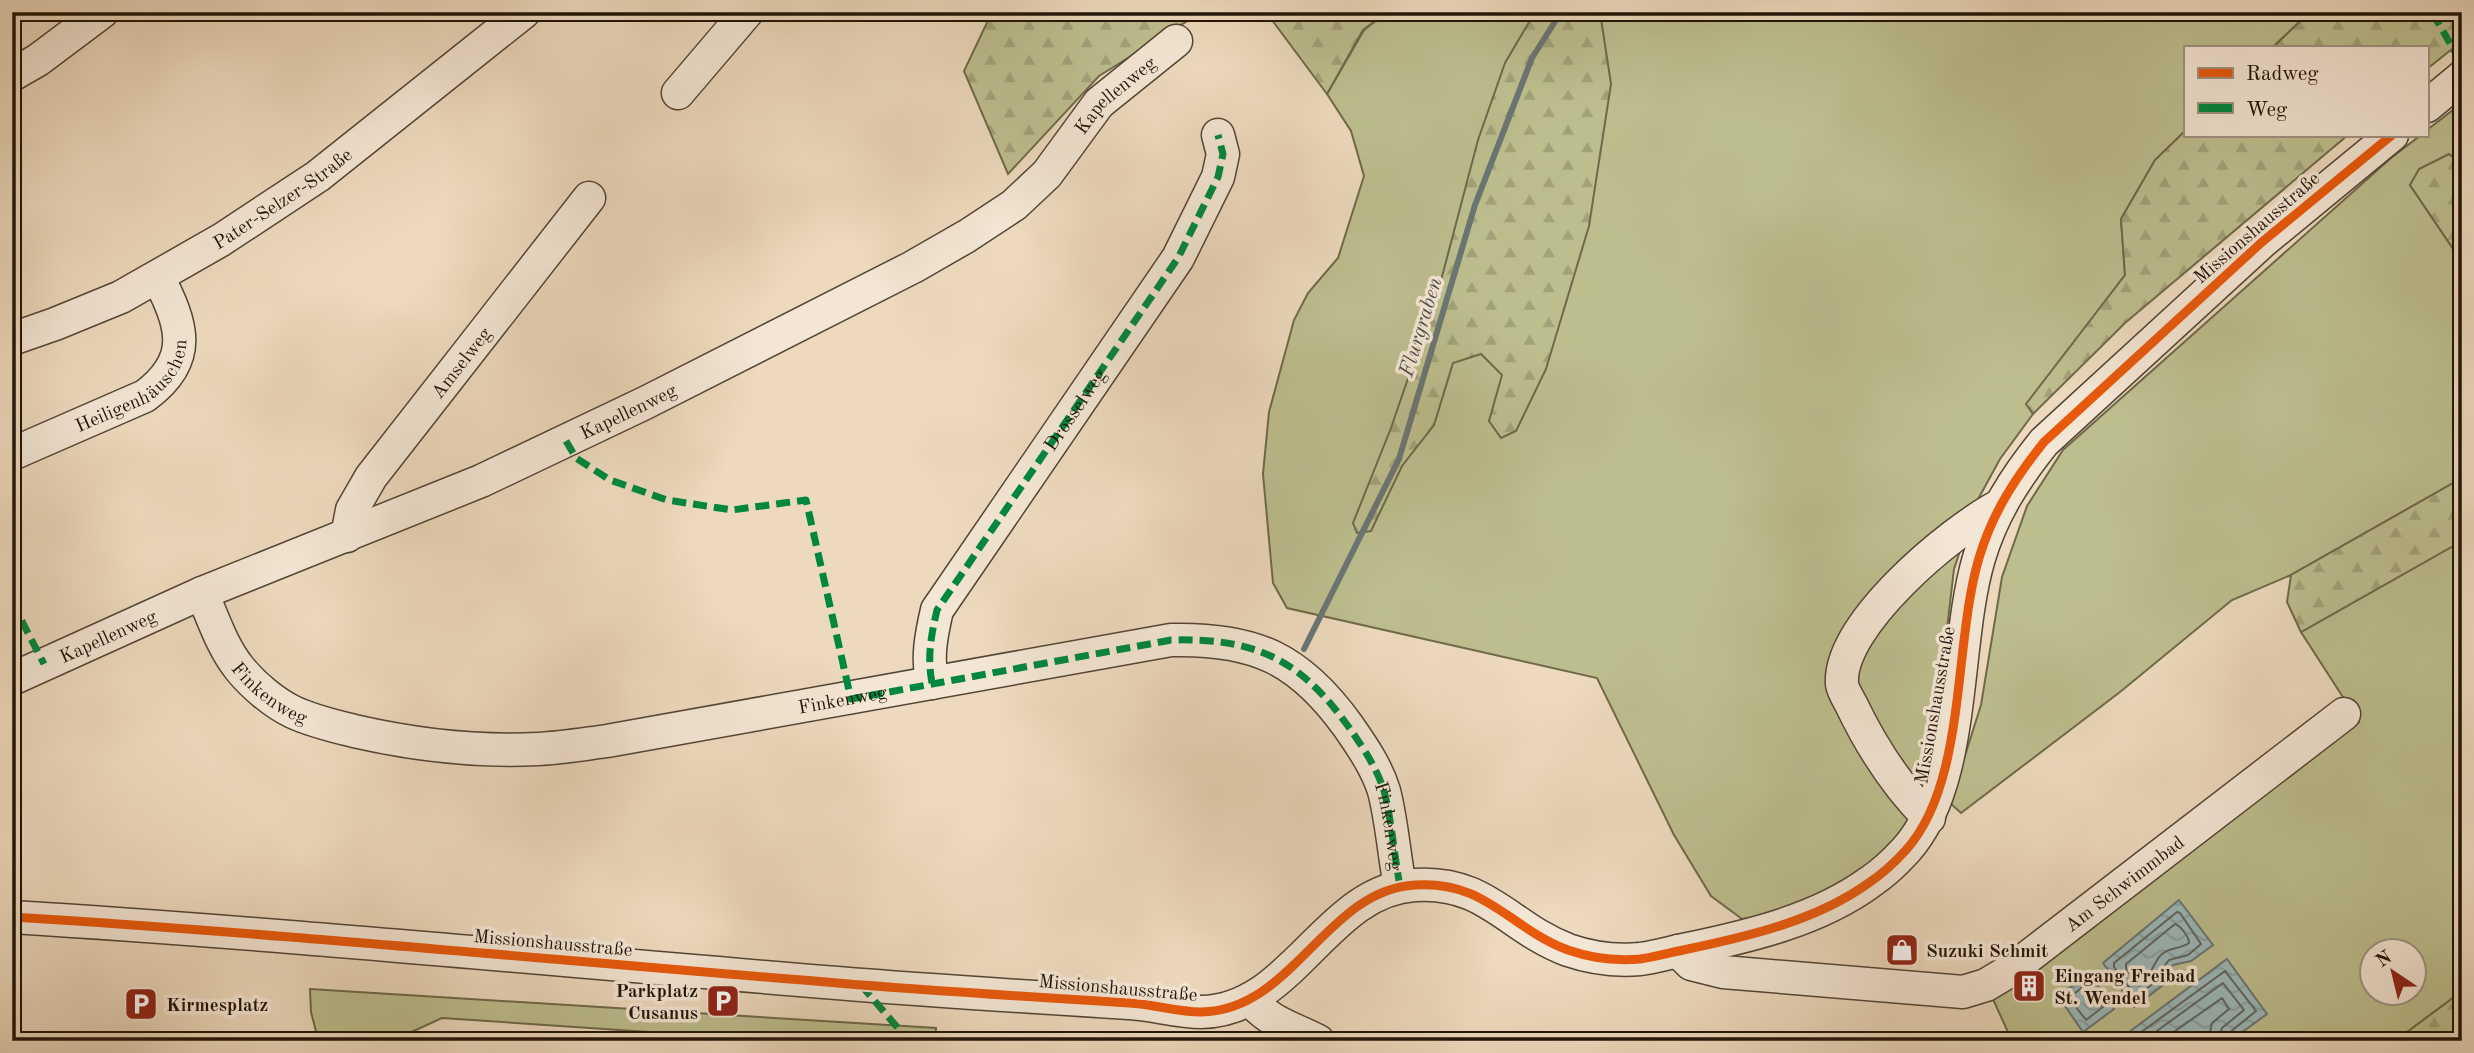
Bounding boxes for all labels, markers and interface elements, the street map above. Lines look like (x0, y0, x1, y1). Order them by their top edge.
legend (2184, 46, 2428, 136)
street label: Kapellenweg (1072, 54, 1161, 139)
text: Radweg (2246, 64, 2319, 85)
text: Weg (2246, 100, 2288, 121)
street label: Pater-Selzer-Straße (211, 146, 357, 254)
street label: Missionshausstraße (2191, 169, 2324, 288)
water label: Flurgraben (1396, 275, 1446, 380)
street label: Amselweg (429, 324, 497, 403)
street label: Heiligenhäuschen (73, 339, 191, 437)
street label: Drosselweg (1042, 365, 1112, 455)
street label: Kapellenweg (578, 381, 681, 444)
street label: Kapellenweg (57, 607, 161, 668)
street label: Missionshausstraße (1913, 625, 1960, 786)
street label: Finkenweg (227, 660, 310, 729)
street label: Finkenweg (797, 684, 889, 719)
street label: Finkenweg (1370, 780, 1404, 873)
street label: Am Schwimmbad (2063, 833, 2189, 937)
street label: Missionshausstraße (472, 928, 633, 961)
shop icon: Suzuki Schmit (1883, 931, 1921, 969)
north arrow (2358, 937, 2428, 1007)
place label: Suzuki Schmit (1926, 943, 2048, 962)
text: N (2373, 948, 2396, 972)
building icon: Eingang Freibad St. Wendel (2010, 967, 2048, 1005)
place label: Eingang Freibad St. Wendel (2054, 968, 2195, 1009)
street label: Missionshausstraße (1037, 973, 1198, 1006)
parking icon: Parkplatz Cusanus (704, 982, 742, 1020)
place label: Parkplatz Cusanus (615, 983, 698, 1024)
parking icon: Kirmesplatz (122, 985, 160, 1023)
place label: Kirmesplatz (166, 997, 268, 1016)

